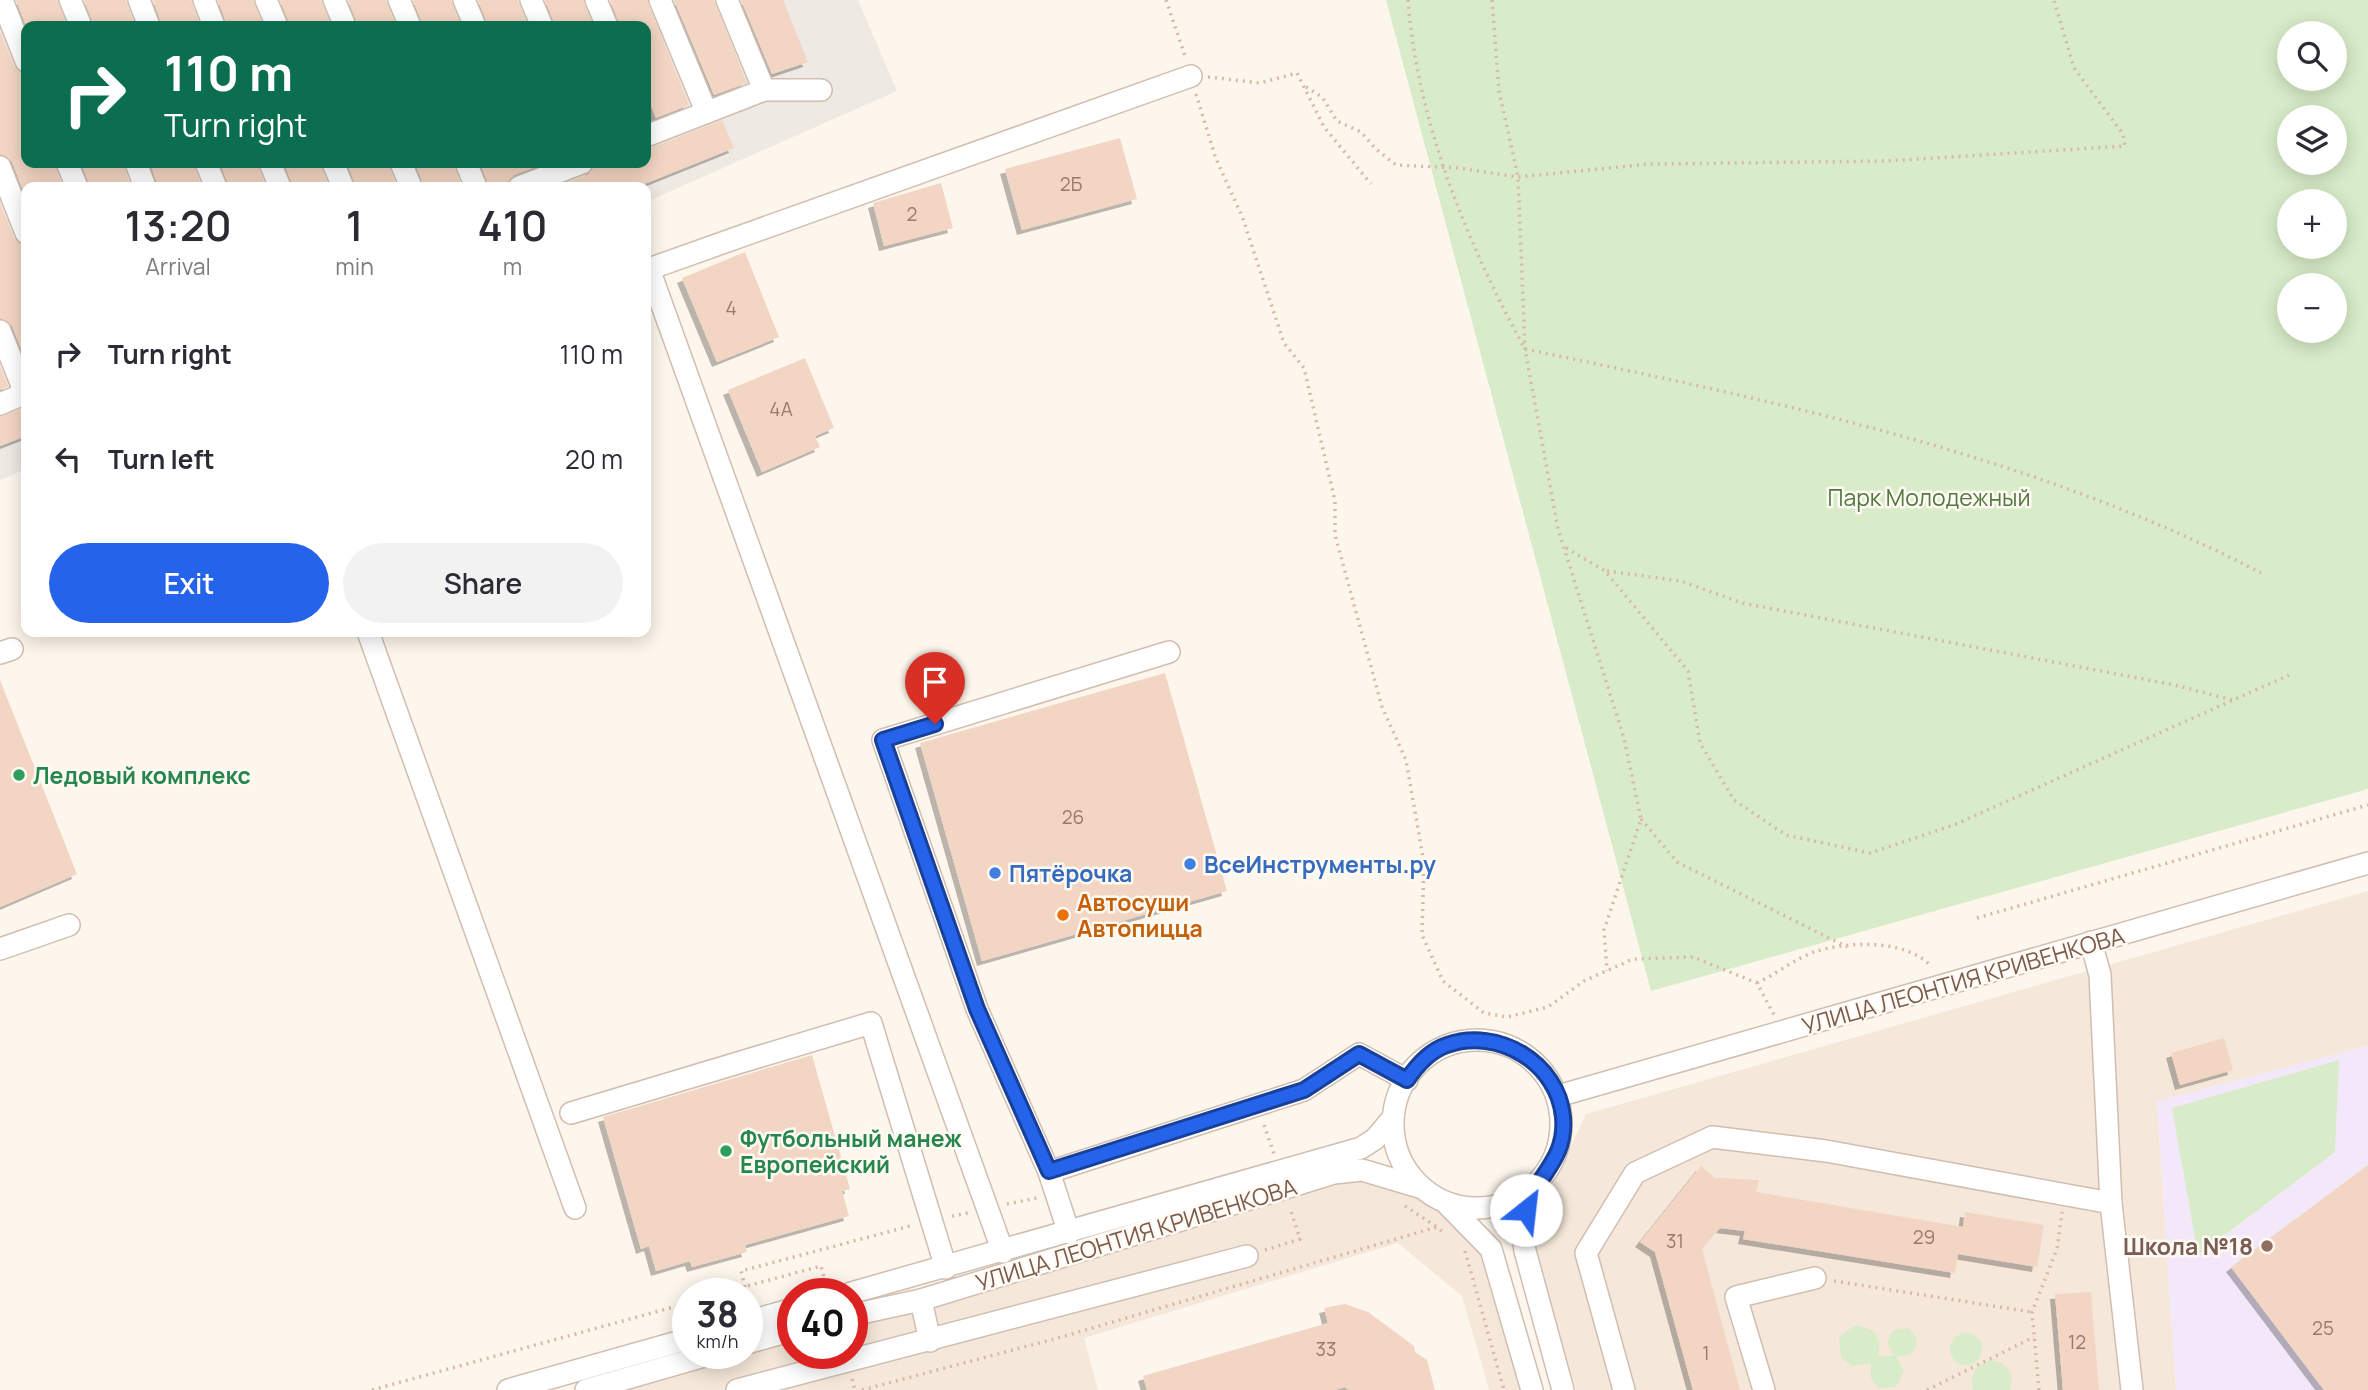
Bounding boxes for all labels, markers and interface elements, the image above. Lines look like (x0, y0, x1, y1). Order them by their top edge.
map controls (2277, 21, 2347, 343)
button: search (2277, 21, 2347, 91)
text: 110 m (164, 39, 293, 106)
icon: right (49, 49, 140, 140)
text: Turn right (164, 103, 307, 147)
button: layers (2277, 105, 2347, 175)
house number: 2Б (1060, 171, 1082, 197)
button: + (2277, 189, 2347, 259)
text: 13:20 (125, 196, 232, 254)
text: 1 (346, 196, 363, 254)
text: 410 (477, 196, 547, 254)
house number: 2 (907, 201, 917, 227)
text: Arrival (145, 250, 211, 282)
text: min (335, 250, 374, 282)
text: m (503, 250, 522, 282)
button: − (2277, 273, 2347, 343)
house number: 4 (725, 295, 737, 321)
icon: right (49, 335, 87, 373)
text: Turn right (108, 336, 232, 372)
text: 110 m (560, 336, 623, 372)
house number: 4А (769, 396, 793, 422)
icon: left (49, 440, 87, 478)
text: Turn left (108, 441, 215, 477)
text: 20 m (565, 441, 623, 477)
park label: Парк Молодежный (1828, 481, 2031, 513)
button: Exit (49, 543, 329, 623)
button: Share (343, 543, 623, 623)
pin (905, 652, 965, 724)
icon: arrive (916, 663, 954, 701)
place label: Ледовый комплекс (33, 759, 251, 791)
marker: Ледовый комплекс (11, 767, 27, 783)
house number: 26 (1062, 804, 1084, 830)
place label: ВсеИнструменты.ру (1204, 848, 1436, 880)
marker: ВсеИнструменты.ру (1182, 856, 1198, 872)
place label: Пятёрочка (1009, 857, 1132, 889)
marker: Пятёрочка (987, 865, 1003, 881)
place label: Автосуши Автопицца (1077, 886, 1203, 944)
marker: Автосуши Автопицца (1055, 907, 1071, 923)
street label: УЛИЦА ЛЕОНТИЯ КРИВЕНКОВА (1798, 918, 2128, 1041)
place label: Футбольный манеж Европейский (740, 1122, 962, 1180)
marker: Футбольный манеж Европейский (718, 1143, 734, 1159)
street label: УЛИЦА ЛЕОНТИЯ КРИВЕНКОВА (972, 1170, 1301, 1298)
position arrow (1489, 1173, 1563, 1247)
house number: 29 (1913, 1224, 1935, 1250)
house number: 31 (1666, 1228, 1684, 1254)
place label: Школа №18 (2123, 1230, 2253, 1262)
marker: Школа №18 (2259, 1238, 2275, 1254)
speed limit sign: 40 (777, 1278, 868, 1369)
text: 38 (697, 1290, 738, 1338)
house number: 25 (2312, 1315, 2334, 1341)
text: km/h (697, 1329, 738, 1353)
house number: 12 (2068, 1329, 2086, 1355)
house number: 33 (1315, 1336, 1337, 1362)
house number: 1 (1702, 1340, 1710, 1366)

